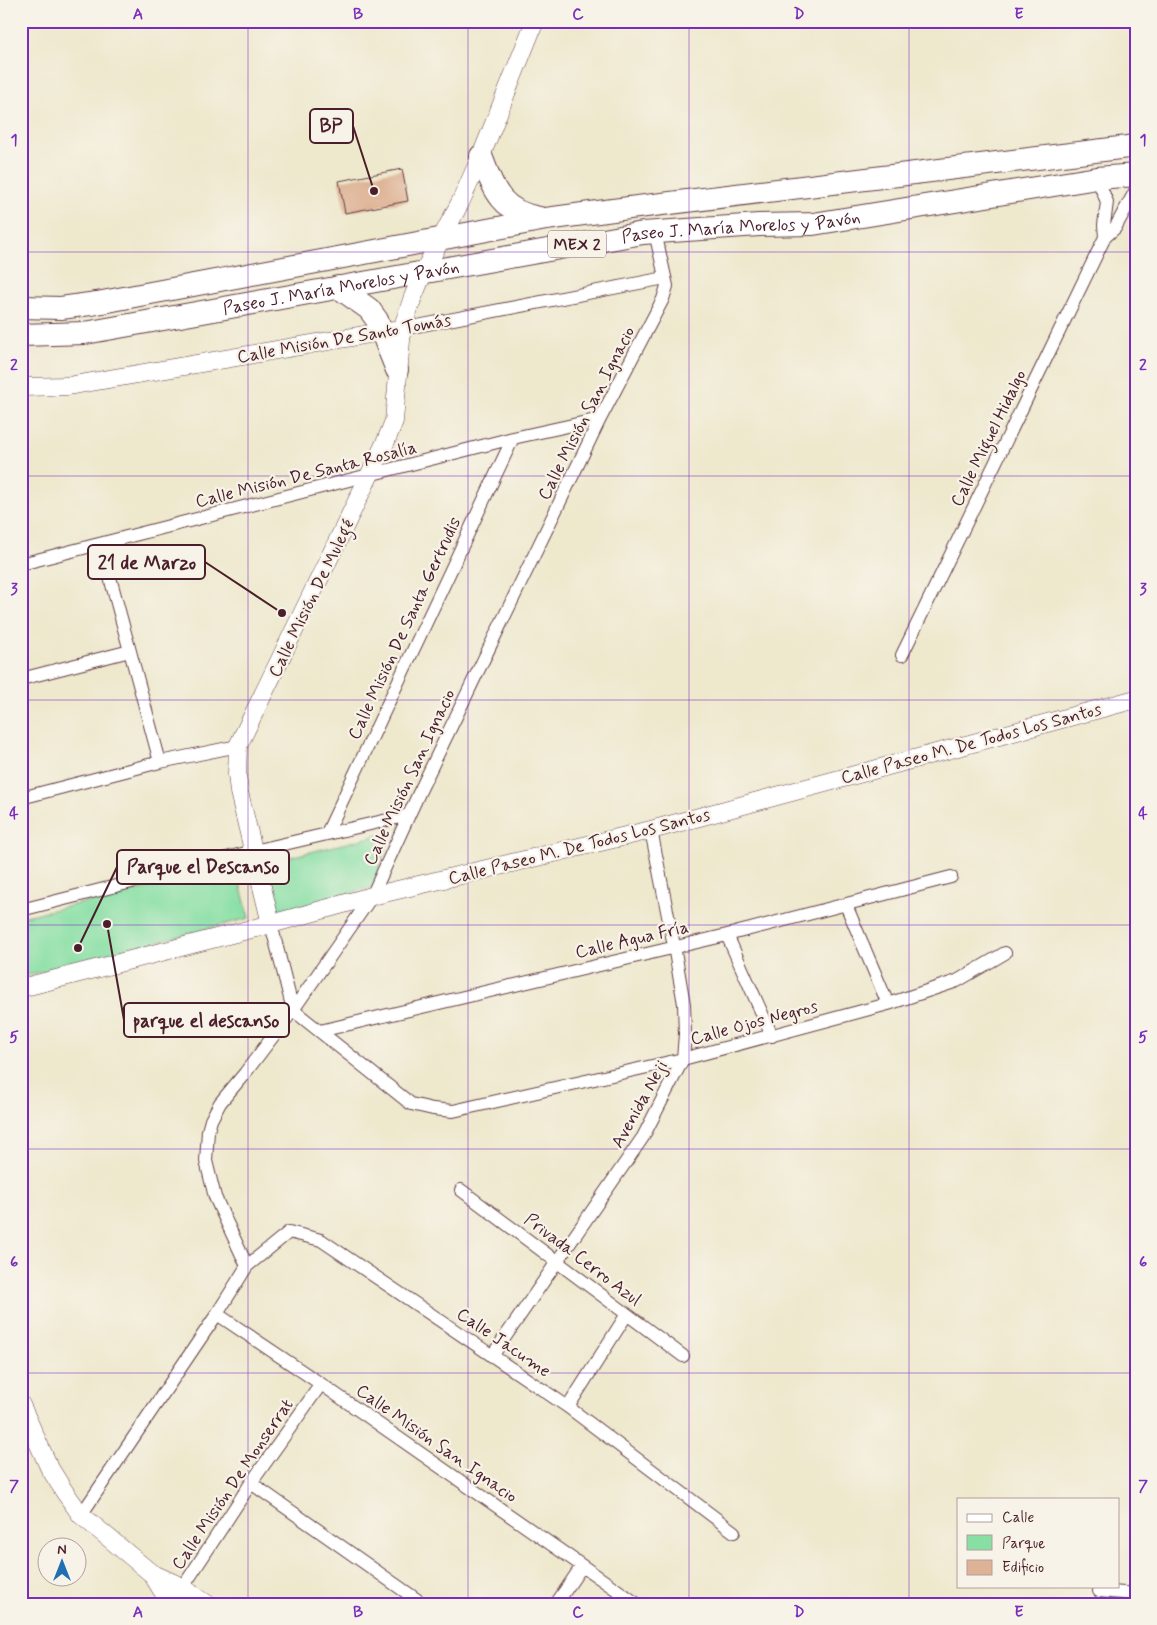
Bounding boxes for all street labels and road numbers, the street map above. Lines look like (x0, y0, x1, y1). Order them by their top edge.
street label: Paseo J. María Morelos y Pavón (620, 206, 862, 250)
road number: MEX 2 (548, 230, 606, 258)
street label: Paseo J. María Morelos y Pavón (221, 255, 461, 321)
street label: Calle Misión De Santo Tomás (235, 308, 453, 370)
street label: Calle Misión San Ignacio (533, 322, 641, 504)
street label: Calle Miguel Hidalgo (945, 366, 1034, 512)
street label: Calle Misión De Santa Rosalía (193, 436, 420, 514)
street label: Calle Misión De Santa Gertrudis (343, 513, 467, 744)
street label: Calle Misión De Mulegé (263, 515, 362, 682)
street label: Calle Misión San Ignacio (358, 685, 461, 870)
street label: Calle Paseo M. De Todos Los Santos (838, 698, 1104, 790)
street label: Calle Paseo M. De Todos Los Santos (446, 803, 713, 891)
street label: Calle Agua Fría (573, 915, 691, 965)
street label: Calle Ojos Negros (688, 994, 821, 1051)
street label: Avenida Neji (606, 1056, 674, 1153)
street label: Privada Cerro Azul (519, 1208, 646, 1312)
street label: Calle Jacume (452, 1302, 555, 1383)
street label: Calle Misión San Ignacio (351, 1379, 522, 1509)
street label: Calle Misión De Monserrat (166, 1394, 299, 1575)

